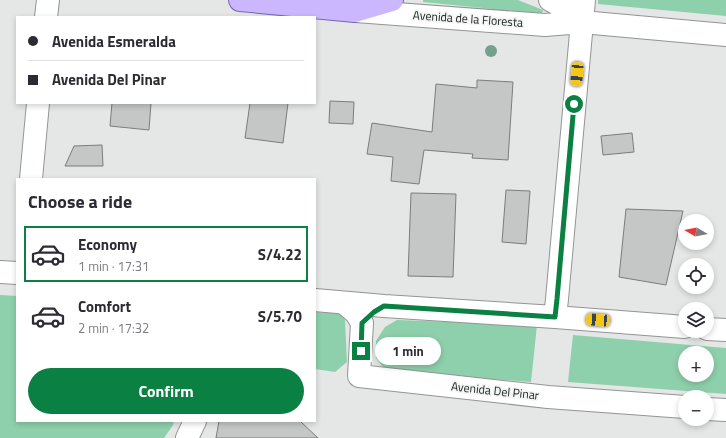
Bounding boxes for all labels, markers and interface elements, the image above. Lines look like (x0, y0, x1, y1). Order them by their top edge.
street label: Avenida de la Floresta (412, 5, 524, 32)
text: Avenida Esmeralda (52, 30, 176, 53)
car (570, 62, 584, 86)
text: Avenida Del Pinar (52, 68, 166, 91)
route start (565, 95, 583, 113)
text: Choose a ride (28, 188, 132, 215)
north arrow (678, 214, 714, 250)
map controls (678, 214, 714, 426)
text: Economy (78, 233, 137, 256)
icon: car (30, 236, 66, 272)
text: S/4.22 (258, 243, 302, 266)
text: 1 min · 17:31 (78, 256, 149, 276)
button: locate (678, 258, 714, 294)
text: Comfort (78, 295, 131, 318)
icon: car (30, 298, 66, 334)
button: layers (678, 302, 714, 338)
text: S/5.70 (258, 305, 302, 328)
car (586, 313, 610, 327)
text: 2 min · 17:32 (78, 318, 149, 338)
callout: 1 min (375, 337, 441, 365)
text: 1 min (392, 341, 424, 361)
route end (352, 342, 370, 360)
button: + (678, 346, 714, 382)
button: Confirm (28, 368, 304, 414)
street label: Avenida Del Pinar (450, 376, 540, 405)
button: − (678, 390, 714, 426)

